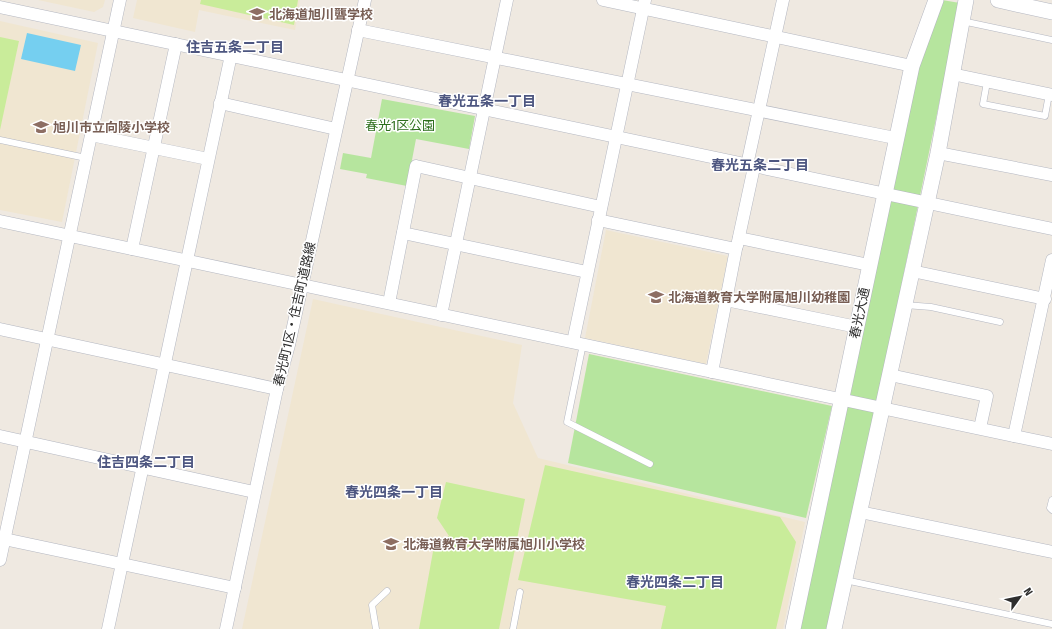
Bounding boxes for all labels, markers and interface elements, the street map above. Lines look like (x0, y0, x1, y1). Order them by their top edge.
school or university icon: 北海道旭川聾学校 (248, 5, 266, 23)
place label: 北海道旭川聾学校 (269, 7, 373, 22)
district label: 住吉五条二丁目 (186, 39, 284, 56)
district label: 春光五条一丁目 (438, 93, 536, 110)
school or university icon: 旭川市立向陵小学校 (32, 118, 50, 136)
park label: 春光1区公園 (365, 118, 435, 133)
place label: 旭川市立向陵小学校 (53, 120, 170, 135)
district label: 春光五条二丁目 (711, 157, 809, 174)
street label: 春光町1区・住吉町道路線 (271, 240, 318, 388)
street label: 春光大通 (847, 286, 872, 340)
school or university icon: 北海道教育大学附属旭川幼稚園 (647, 288, 665, 306)
place label: 北海道教育大学附属旭川幼稚園 (668, 290, 850, 305)
district label: 住吉四条二丁目 (97, 454, 195, 471)
district label: 春光四条一丁目 (345, 484, 443, 501)
school or university icon: 北海道教育大学附属旭川小学校 (382, 535, 400, 553)
place label: 北海道教育大学附属旭川小学校 (403, 537, 585, 552)
district label: 春光四条二丁目 (626, 574, 724, 591)
north arrow (1000, 577, 1040, 617)
text: N (1021, 586, 1035, 598)

